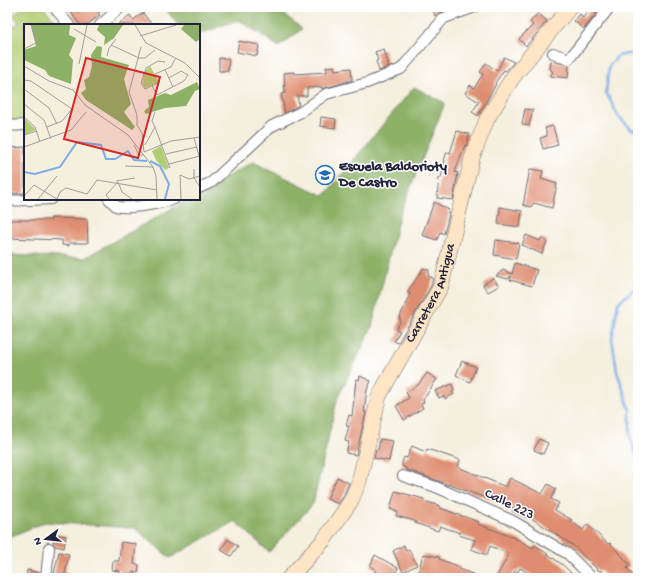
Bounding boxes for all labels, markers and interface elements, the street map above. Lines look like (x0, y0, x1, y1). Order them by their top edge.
inset map (24, 24, 200, 200)
place label: Escuela Baldorioty De Castro (337, 159, 447, 192)
school or university icon: Escuela Baldorioty De Castro (314, 164, 336, 186)
street label: Carretera Antigua (402, 241, 460, 346)
street label: Calle 223 (481, 486, 537, 524)
north arrow (26, 519, 66, 559)
text: N (32, 536, 45, 546)

